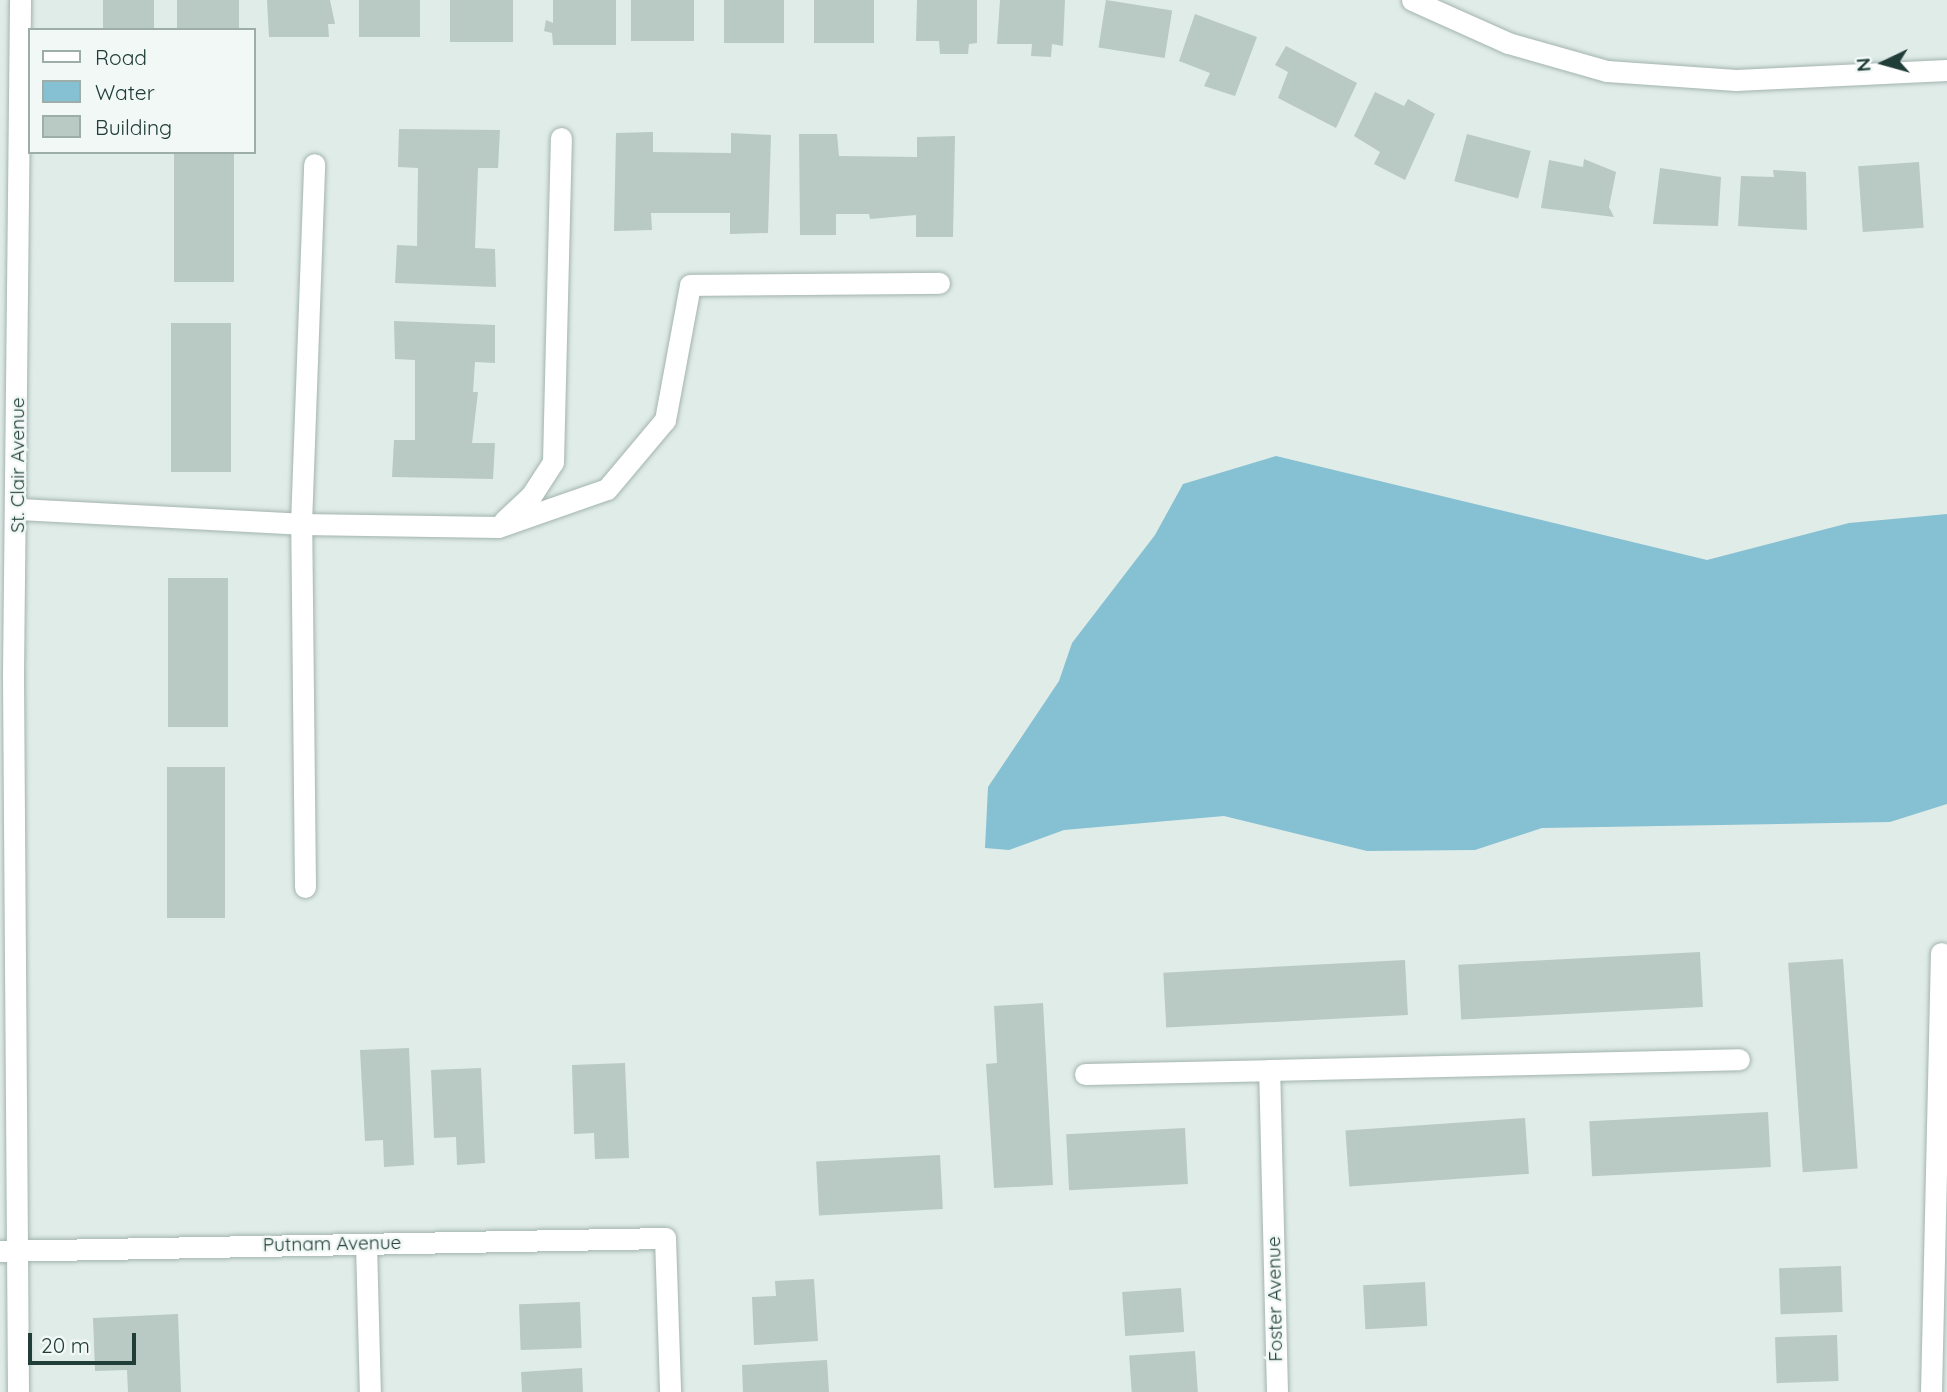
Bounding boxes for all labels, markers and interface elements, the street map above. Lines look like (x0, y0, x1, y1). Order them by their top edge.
legend (28, 28, 256, 154)
north arrow (1849, 28, 1919, 98)
text: Road (95, 44, 147, 70)
text: N (1851, 57, 1876, 73)
text: Water (95, 79, 155, 105)
text: Building (95, 114, 172, 140)
street label: St. Clair Avenue (7, 397, 29, 533)
street label: Putnam Avenue (263, 1231, 401, 1257)
street label: Foster Avenue (1263, 1236, 1287, 1362)
scale bar (32, 1318, 140, 1362)
text: 20 m (41, 1332, 90, 1358)

